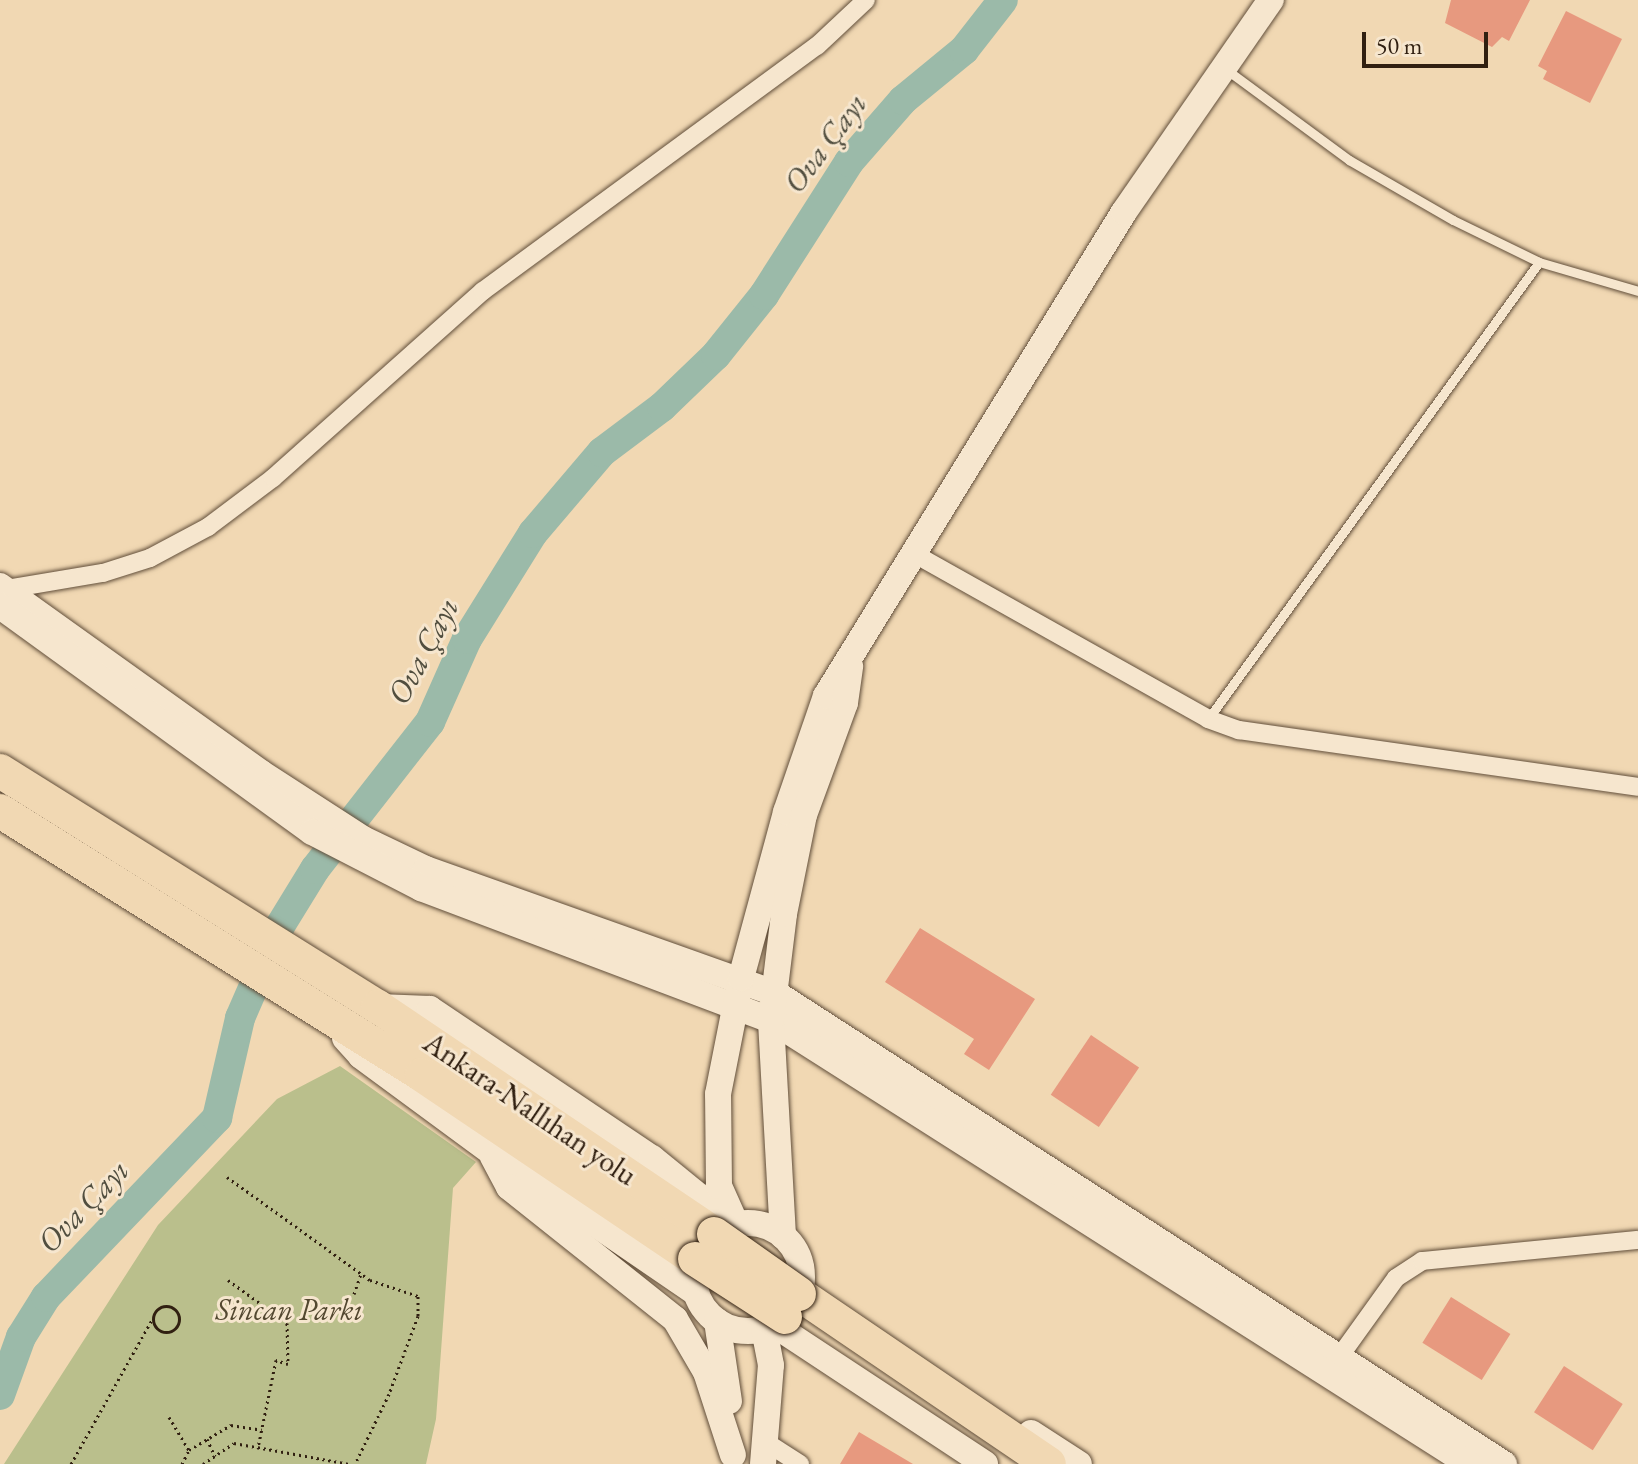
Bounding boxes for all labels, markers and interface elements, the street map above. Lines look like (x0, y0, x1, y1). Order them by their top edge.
scale bar (1366, 16, 1492, 66)
text: 50 m (1376, 30, 1423, 61)
water label: Ova Çayı (775, 85, 875, 201)
water label: Ova Çayı (379, 591, 467, 711)
street label: Ankara-Nallıhan yolu (417, 1024, 643, 1194)
water label: Ova Çayı (29, 1151, 137, 1261)
park label: Sincan Parkı (215, 1292, 363, 1328)

